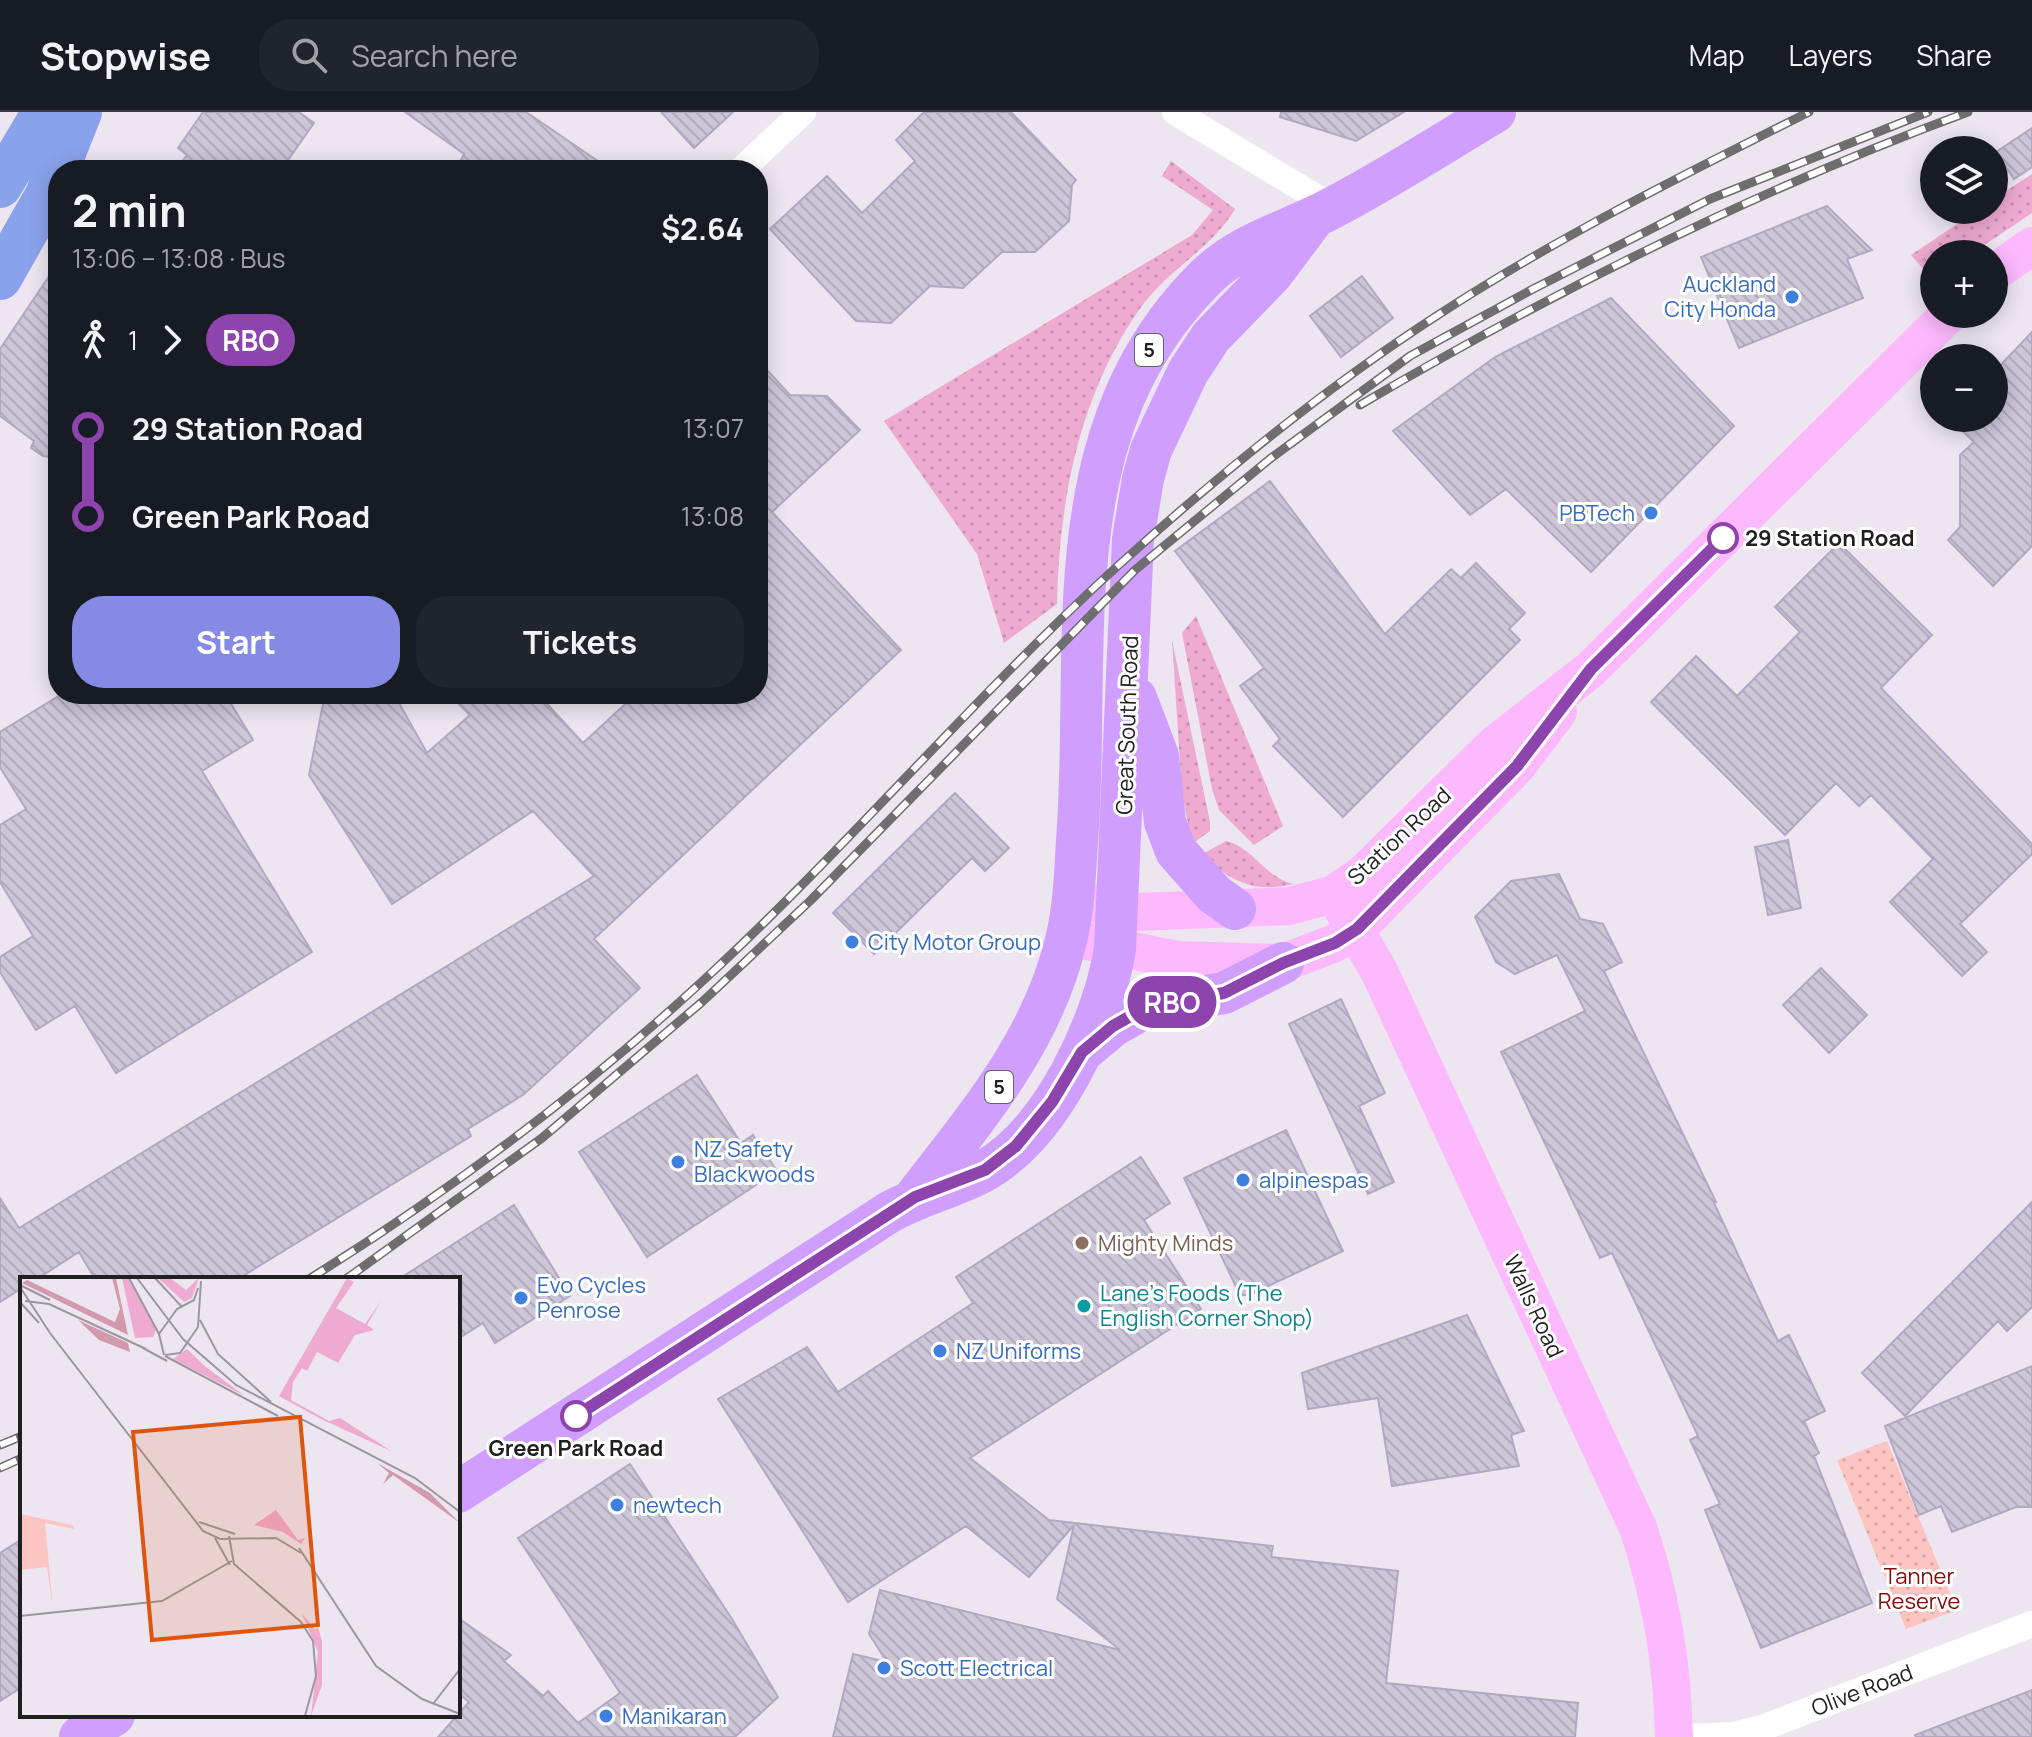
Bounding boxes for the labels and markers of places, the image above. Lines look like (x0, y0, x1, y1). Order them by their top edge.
place label: Auckland City Honda (1664, 269, 1776, 324)
marker: Auckland City Honda (1783, 288, 1801, 306)
place label: PBTech (1559, 498, 1635, 528)
marker: PBTech (1642, 504, 1660, 522)
marker: 29 Station Road (1708, 523, 1738, 553)
place label: 29 Station Road (1745, 523, 1915, 553)
place label: City Motor Group (868, 927, 1041, 957)
marker: City Motor Group (843, 933, 861, 951)
place label: NZ Safety Blackwoods (694, 1134, 815, 1189)
marker: NZ Safety Blackwoods (669, 1153, 687, 1171)
place label: alpinespas (1259, 1165, 1369, 1195)
marker: alpinespas (1234, 1171, 1252, 1189)
place label: Mighty Minds (1098, 1228, 1233, 1258)
marker: Mighty Minds (1073, 1234, 1091, 1252)
place label: Evo Cycles Penrose (537, 1270, 646, 1325)
place label: Lane's Foods (The English Corner Shop) (1100, 1278, 1314, 1333)
marker: Evo Cycles Penrose (512, 1289, 530, 1307)
marker: Lane's Foods (The English Corner Shop) (1075, 1297, 1093, 1315)
place label: NZ Uniforms (956, 1336, 1081, 1366)
marker: NZ Uniforms (931, 1342, 949, 1360)
marker: Green Park Road (561, 1401, 591, 1431)
place label: Green Park Road (489, 1433, 663, 1463)
place label: newtech (633, 1490, 722, 1520)
marker: newtech (608, 1496, 626, 1514)
place label: Scott Electrical (900, 1653, 1053, 1683)
marker: Scott Electrical (875, 1659, 893, 1677)
place label: Manikaran (622, 1701, 727, 1731)
marker: Manikaran (597, 1707, 615, 1725)

